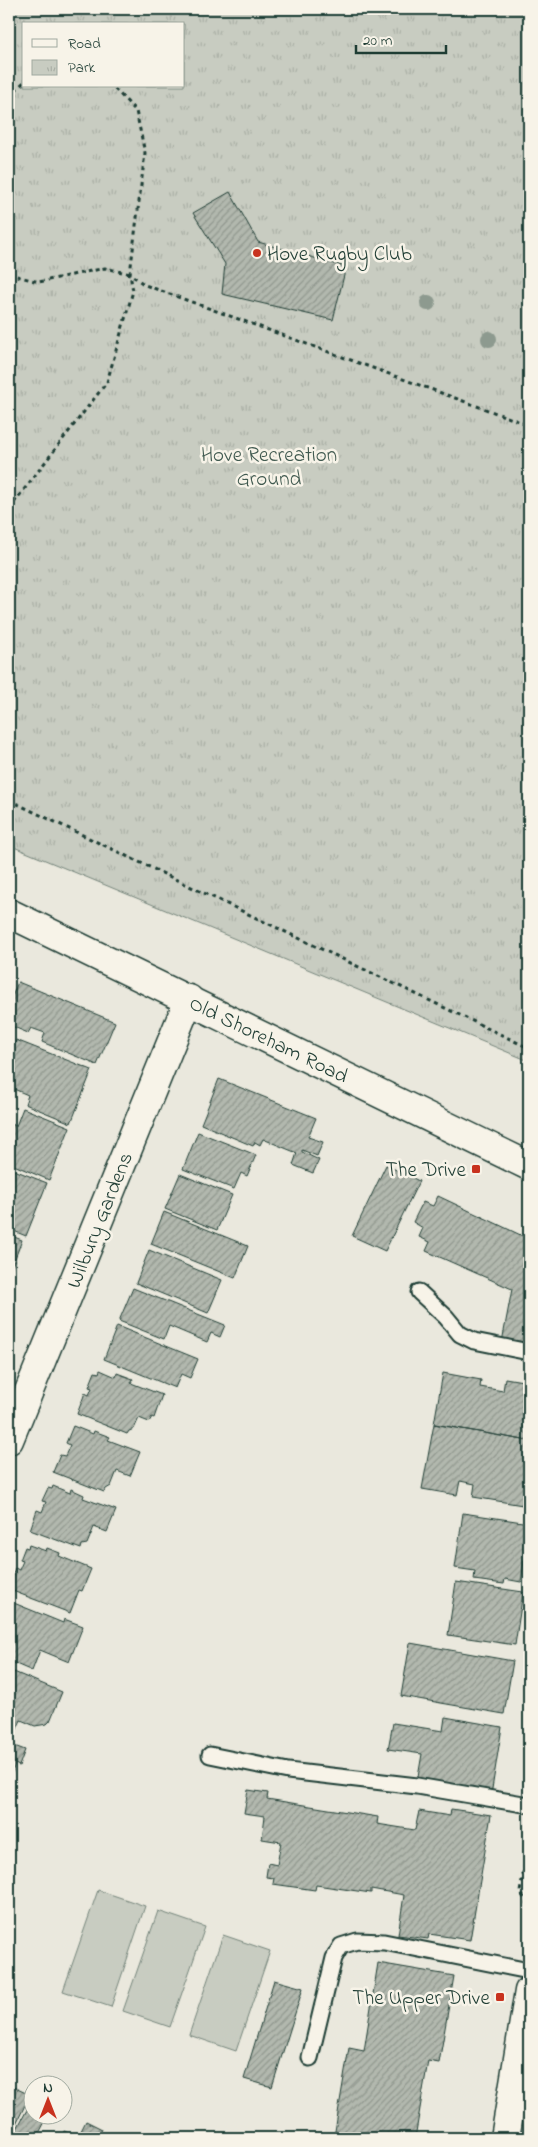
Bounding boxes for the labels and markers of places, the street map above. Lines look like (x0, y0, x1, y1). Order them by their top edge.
place label: Hove Rugby Club (267, 240, 412, 272)
marker: Hove Rugby Club (251, 247, 263, 259)
place label: The Drive (385, 1156, 467, 1186)
marker: The Drive (470, 1163, 482, 1175)
place label: The Upper Drive (352, 1984, 491, 2014)
marker: The Upper Drive (494, 1991, 506, 2003)

